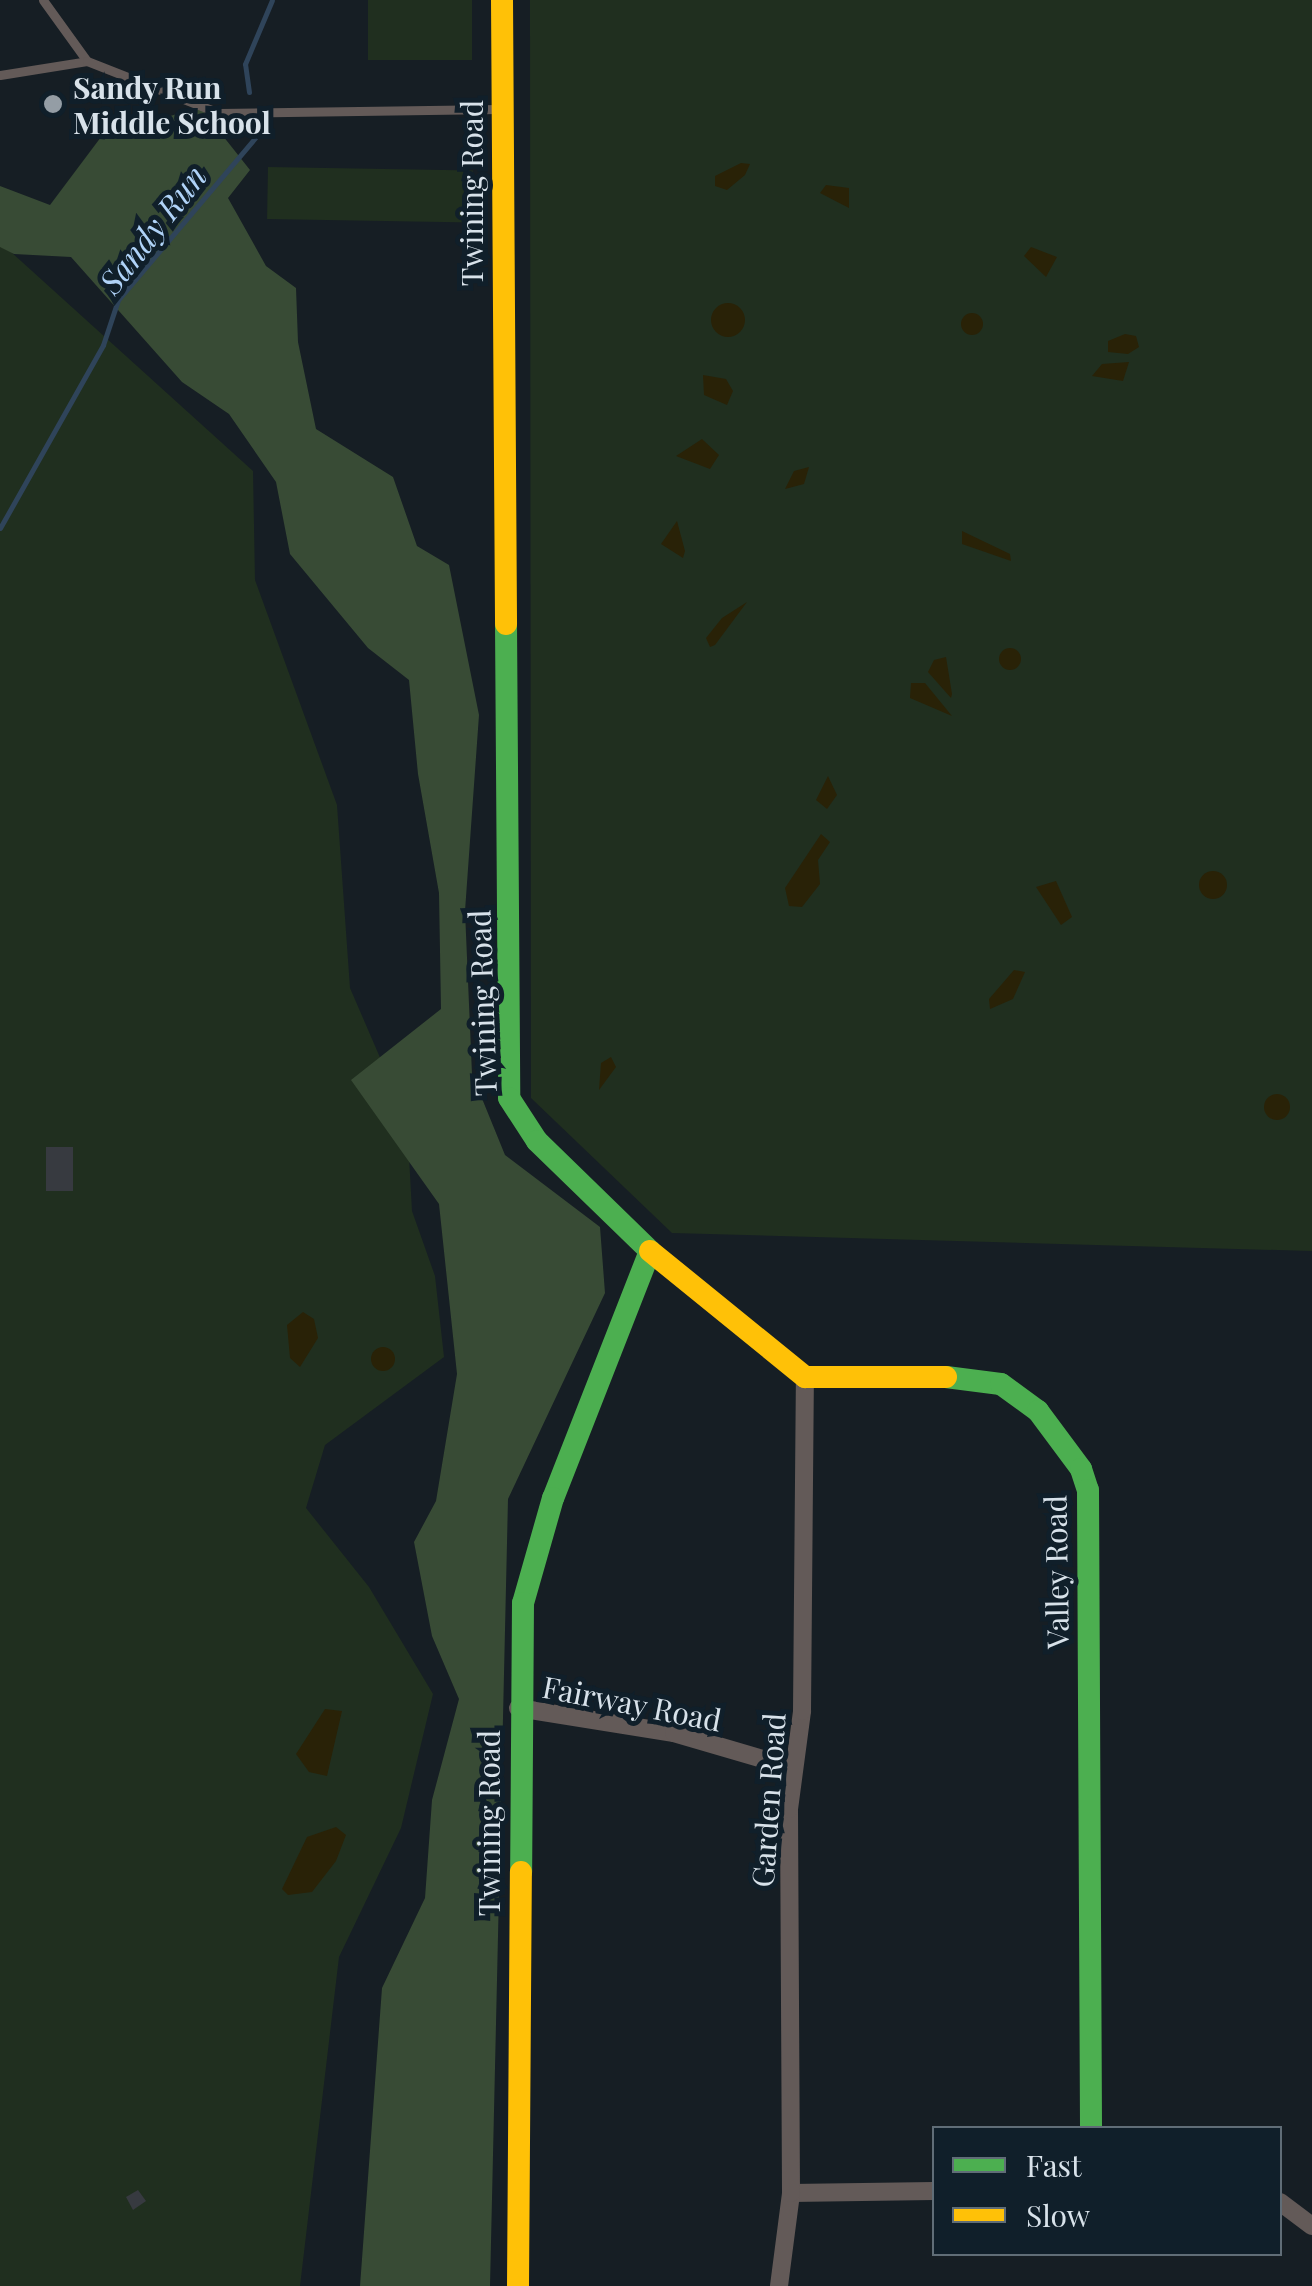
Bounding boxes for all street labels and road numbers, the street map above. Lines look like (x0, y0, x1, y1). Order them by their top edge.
street label: Twining Road (453, 100, 489, 286)
street label: Twining Road (461, 909, 503, 1097)
street label: Valley Road (1037, 1494, 1075, 1650)
street label: Fairway Road (539, 1668, 725, 1738)
street label: Garden Road (744, 1712, 792, 1888)
street label: Twining Road (470, 1730, 506, 1916)

